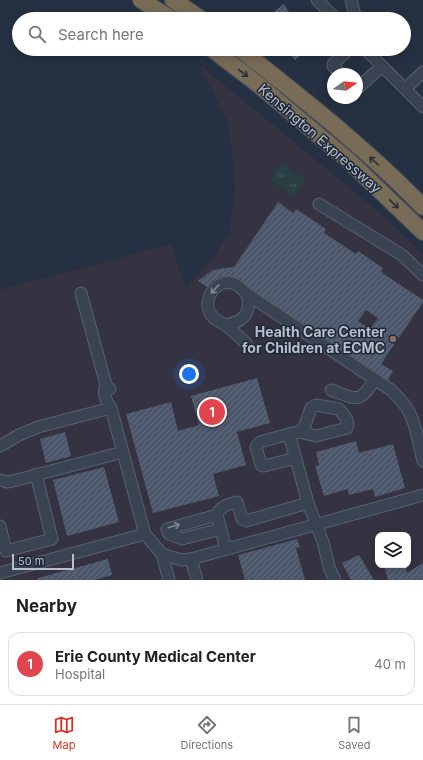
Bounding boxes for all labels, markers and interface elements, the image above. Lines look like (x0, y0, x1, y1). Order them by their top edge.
search box (12, 12, 411, 56)
icon: search (26, 23, 48, 45)
text: Search here (58, 25, 144, 44)
one-way arrow (237, 68, 248, 77)
north arrow (327, 68, 363, 104)
street label: Kensington Expressway (255, 80, 385, 196)
one-way arrow (369, 156, 379, 165)
one-way arrow (389, 199, 399, 208)
one-way arrow (210, 284, 219, 294)
place label: Health Care Center for Children at ECMC (242, 323, 385, 356)
marker: Health Care Center for Children at ECMC (388, 334, 398, 344)
your location (179, 364, 199, 384)
pin: 1 (199, 397, 225, 427)
one-way arrow (168, 522, 180, 530)
map controls (375, 532, 411, 568)
button: layers (375, 532, 411, 568)
scale bar (12, 552, 74, 571)
text: 50 m (18, 554, 44, 568)
text: Nearby (16, 596, 77, 616)
text: Erie County Medical Center (55, 647, 256, 666)
text: 1 (27, 656, 33, 672)
text: 40 m (374, 656, 406, 672)
text: Hospital (55, 666, 105, 682)
tab: Map (53, 714, 75, 752)
tab: Directions (181, 714, 233, 752)
tab: Saved (338, 714, 370, 752)

